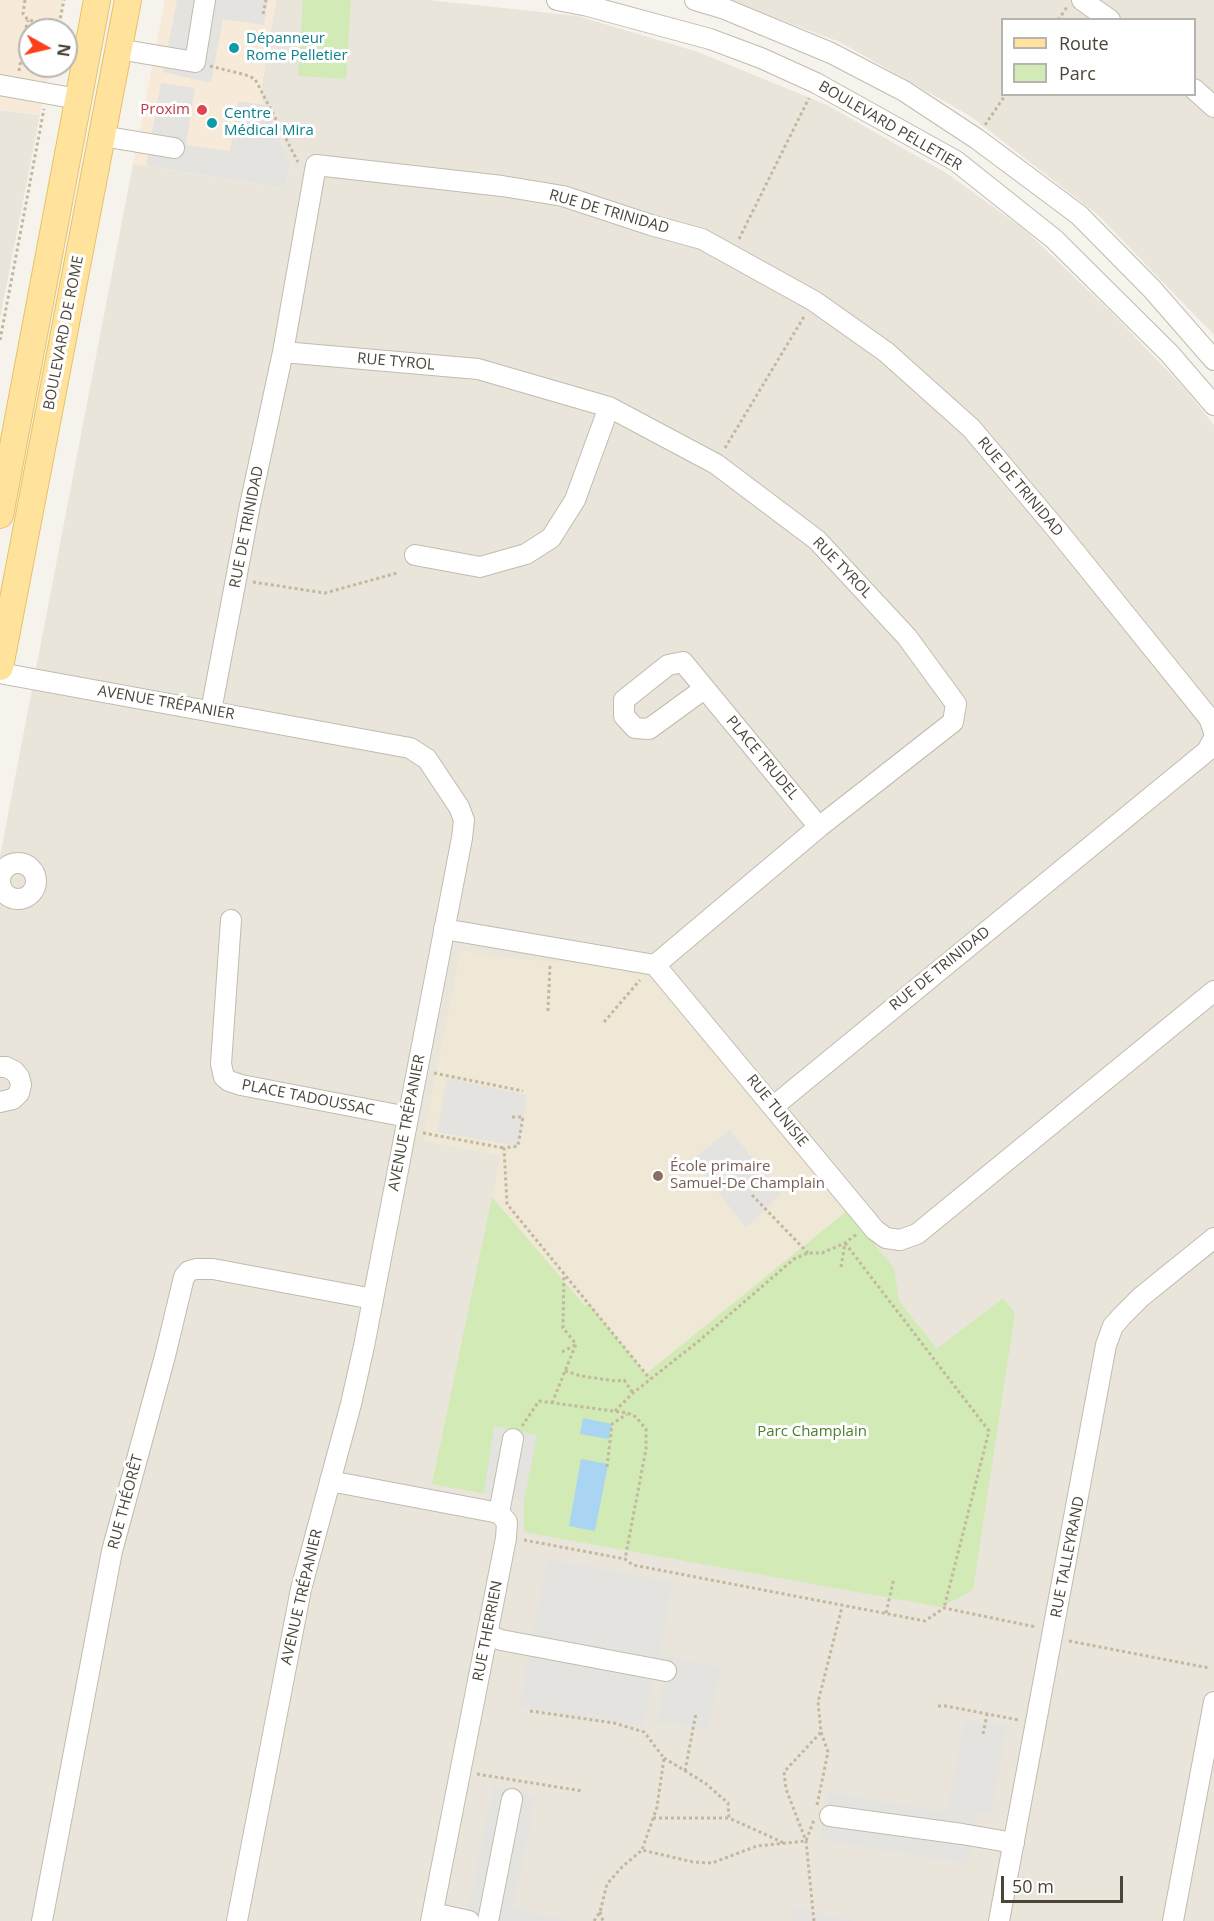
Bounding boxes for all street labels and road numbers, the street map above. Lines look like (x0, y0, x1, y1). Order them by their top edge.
street label: BOULEVARD PELLETIER (815, 78, 965, 174)
street label: RUE DE TRINIDAD (547, 186, 671, 238)
street label: BOULEVARD DE ROME (40, 254, 88, 412)
street label: RUE TYROL (356, 350, 436, 374)
street label: RUE DE TRINIDAD (973, 434, 1067, 540)
street label: RUE DE TRINIDAD (226, 464, 268, 590)
street label: RUE TYROL (808, 534, 876, 602)
street label: AVENUE TRÉPANIER (96, 682, 236, 724)
street label: PLACE TRUDEL (722, 713, 802, 803)
street label: RUE DE TRINIDAD (886, 923, 994, 1015)
street label: AVENUE TRÉPANIER (385, 1053, 429, 1193)
street label: RUE TUNISIE (742, 1071, 812, 1151)
street label: PLACE TADOUSSAC (240, 1076, 376, 1120)
street label: RUE THÉORÊT (105, 1453, 147, 1551)
street label: RUE TALLEYRAND (1047, 1495, 1089, 1619)
street label: AVENUE TRÉPANIER (278, 1527, 326, 1667)
street label: RUE THERRIEN (469, 1579, 507, 1683)

